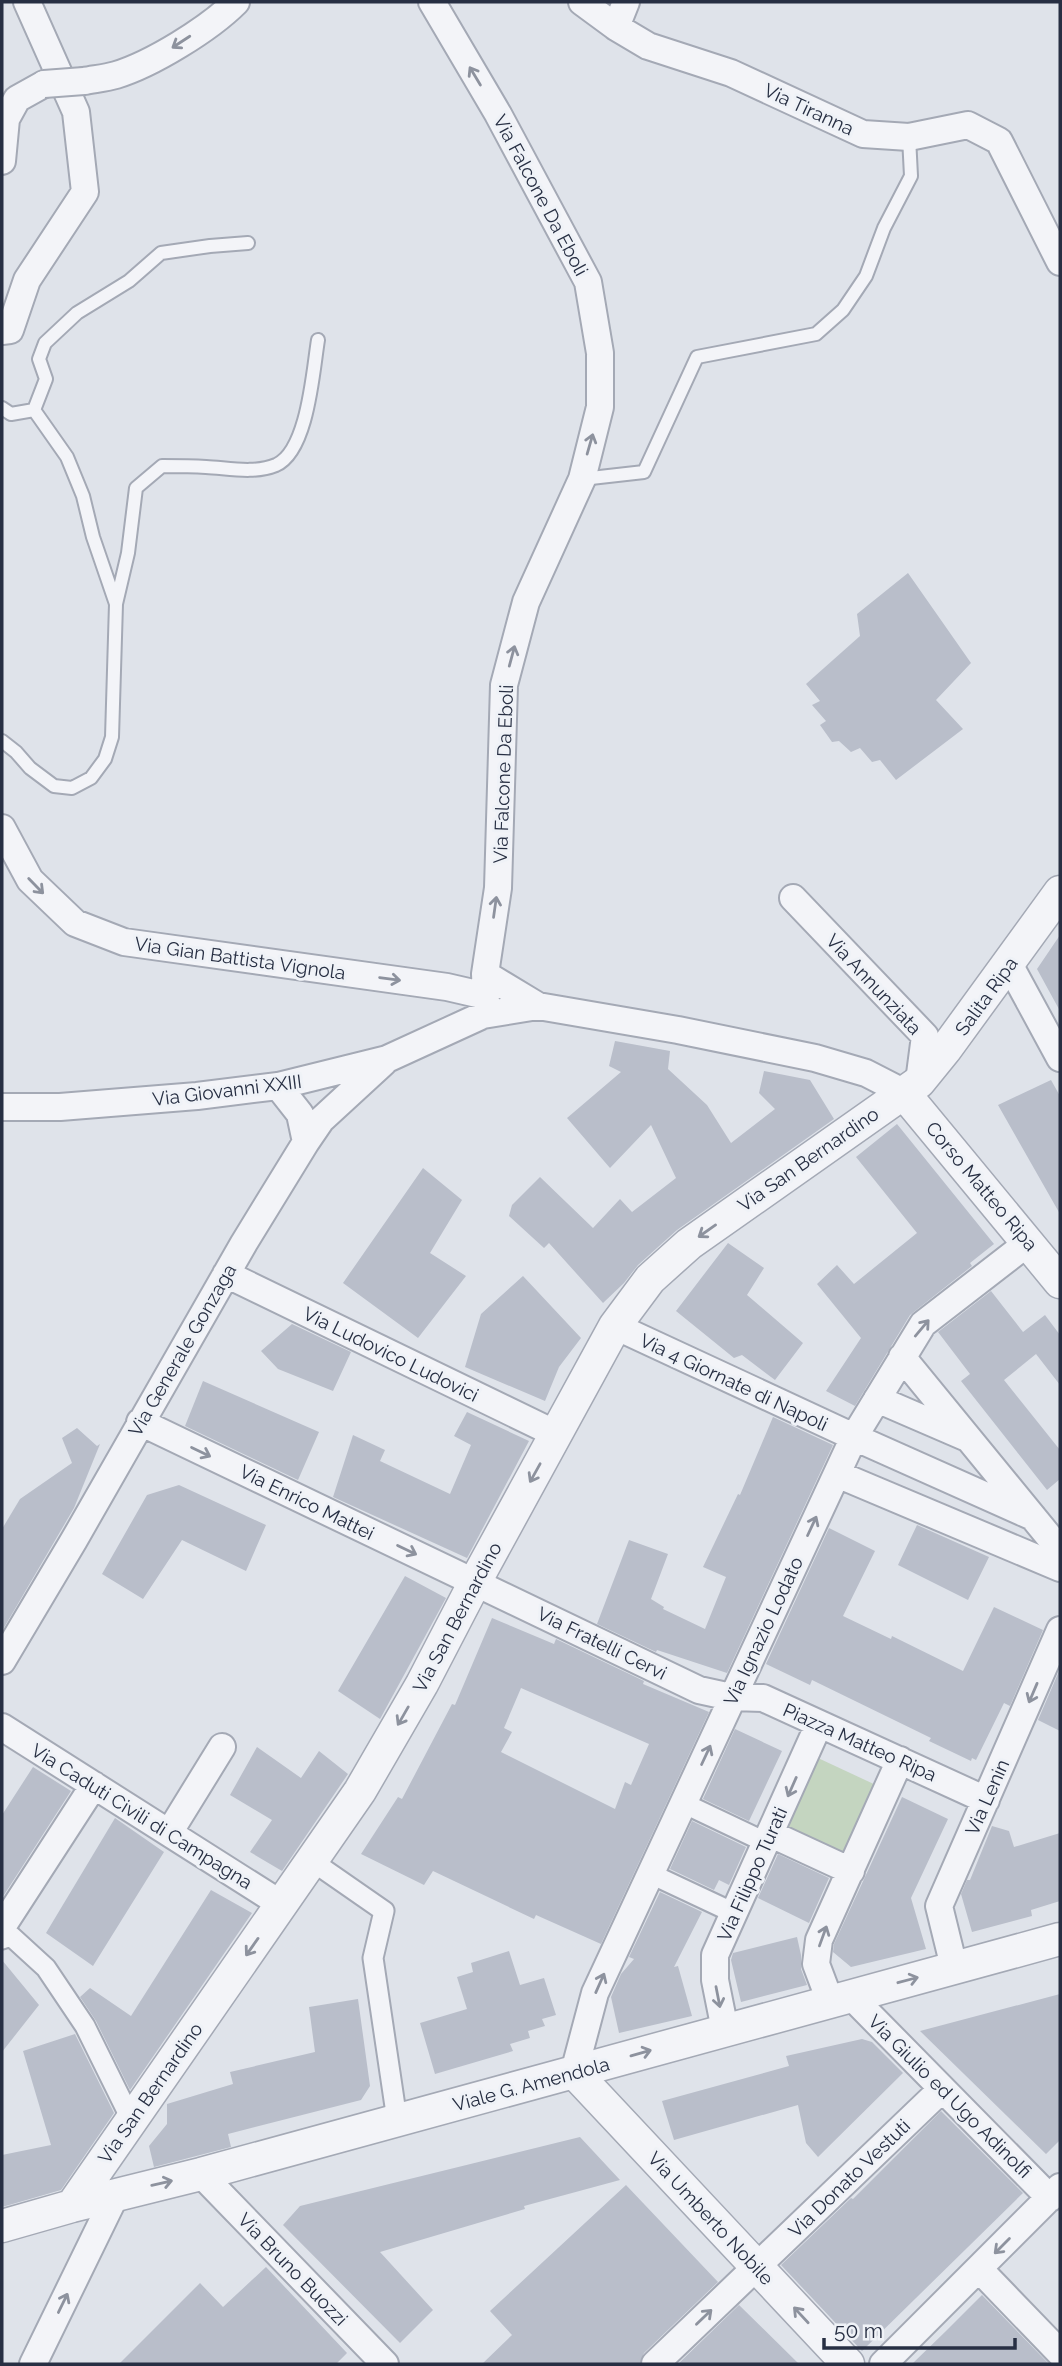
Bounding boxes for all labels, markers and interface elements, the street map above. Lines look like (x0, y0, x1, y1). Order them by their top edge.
one-way arrow (172, 35, 191, 49)
one-way arrow (468, 66, 482, 86)
street label: Via Tiranna (760, 79, 858, 139)
street label: Via Falcone Da Eboli (489, 111, 593, 279)
one-way arrow (584, 433, 597, 455)
one-way arrow (506, 645, 519, 668)
street label: Via Falcone Da Eboli (489, 684, 517, 864)
one-way arrow (28, 877, 45, 894)
one-way arrow (489, 896, 502, 919)
street label: Via Annunziata (822, 929, 926, 1039)
street label: Via Gian Battista Vignola (133, 932, 347, 984)
street label: Salita Ripa (950, 953, 1022, 1039)
one-way arrow (378, 973, 401, 986)
street label: Via Giovanni XXIII (151, 1070, 303, 1110)
street label: Via San Bernardino (733, 1102, 883, 1216)
street label: Corso Matteo Ripa (922, 1117, 1042, 1255)
one-way arrow (698, 1224, 717, 1238)
street label: Via Generale Gonzaga (124, 1260, 240, 1440)
street label: Via Ludovico Ludovici (300, 1302, 482, 1406)
one-way arrow (914, 1319, 930, 1337)
street label: Via 4 Giornate di Napoli (637, 1329, 831, 1435)
one-way arrow (190, 1445, 211, 1459)
street label: Via Enrico Mattei (236, 1460, 378, 1544)
one-way arrow (528, 1462, 541, 1483)
one-way arrow (806, 1516, 820, 1537)
street label: Via San Bernardino (408, 1538, 506, 1696)
one-way arrow (396, 1544, 417, 1557)
street label: Via Ignazio Lodato (719, 1553, 807, 1709)
street label: Via Fratelli Cervi (534, 1602, 670, 1684)
one-way arrow (1026, 1682, 1039, 1703)
street label: Piazza Matteo Ripa (780, 1698, 940, 1786)
one-way arrow (396, 1705, 409, 1726)
street label: Via Caduti Civili di Campagna (27, 1739, 257, 1893)
one-way arrow (700, 1744, 713, 1766)
street label: Via Lenin (961, 1756, 1013, 1838)
one-way arrow (785, 1775, 798, 1797)
street label: Via Filippo Turati (713, 1803, 791, 1945)
one-way arrow (818, 1925, 830, 1947)
one-way arrow (245, 1937, 259, 1956)
one-way arrow (594, 1973, 607, 1994)
one-way arrow (896, 1973, 919, 1986)
one-way arrow (712, 1985, 726, 2008)
street label: Via Giulio ed Ugo Adinolfi (864, 2010, 1036, 2182)
street label: Via San Bernardino (93, 2018, 207, 2168)
one-way arrow (630, 2046, 652, 2059)
street label: Viale G. Amendola (450, 2053, 612, 2115)
street label: Via Donato Vestuti (784, 2114, 914, 2242)
street label: Via Umberto Nobile (644, 2147, 778, 2289)
one-way arrow (150, 2176, 173, 2190)
street label: Via Bruno Buozzi (234, 2208, 352, 2330)
one-way arrow (993, 2237, 1010, 2254)
one-way arrow (57, 2293, 71, 2314)
one-way arrow (793, 2306, 810, 2323)
scale bar (824, 2306, 1015, 2350)
one-way arrow (695, 2309, 712, 2326)
text: 50 m (834, 2318, 883, 2343)

